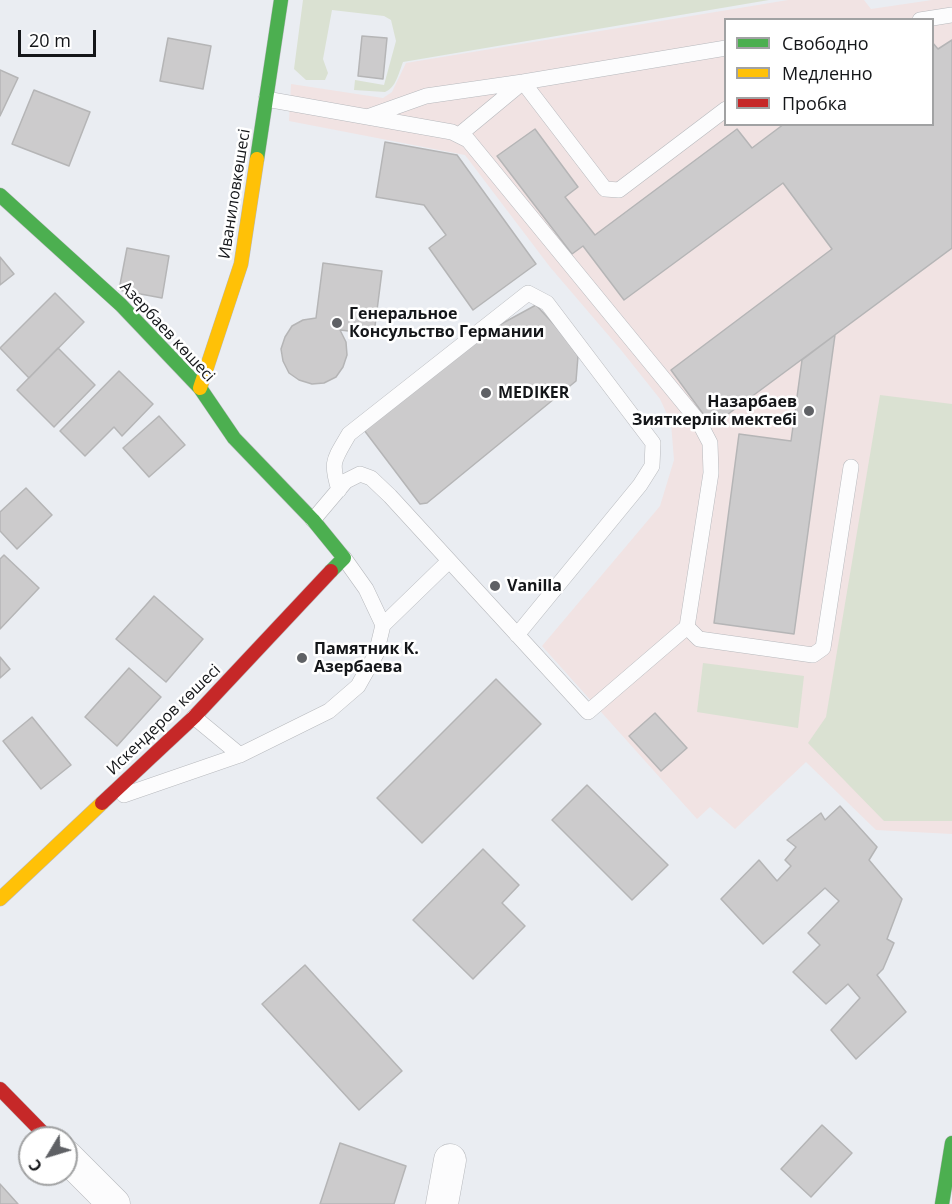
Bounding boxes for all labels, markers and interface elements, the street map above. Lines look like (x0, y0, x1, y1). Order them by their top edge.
scale bar (21, 18, 99, 56)
legend (724, 18, 934, 126)
text: 20 m (29, 28, 71, 52)
text: Свободно (782, 31, 869, 55)
text: Медленно (782, 61, 873, 85)
text: Пробка (782, 91, 847, 115)
street label: Иваниловкөшесі (215, 128, 255, 260)
street label: Азербаев көшесі (116, 278, 218, 386)
place label: Генеральное Консульство Германии (349, 304, 544, 342)
marker: Генеральное Консульство Германии (330, 316, 344, 330)
place label: MEDIKER (498, 383, 569, 403)
marker: MEDIKER (479, 386, 493, 400)
place label: Назарбаев Зияткерлік мектебі (632, 392, 797, 430)
marker: Назарбаев Зияткерлік мектебі (802, 404, 816, 418)
place label: Vanilla (507, 576, 562, 596)
marker: Vanilla (488, 579, 502, 593)
place label: Памятник К. Азербаева (314, 639, 419, 677)
marker: Памятник К. Азербаева (295, 651, 309, 665)
street label: Искендеров көшесі (103, 661, 225, 779)
north arrow (18, 1126, 78, 1186)
text: С (24, 1155, 47, 1177)

